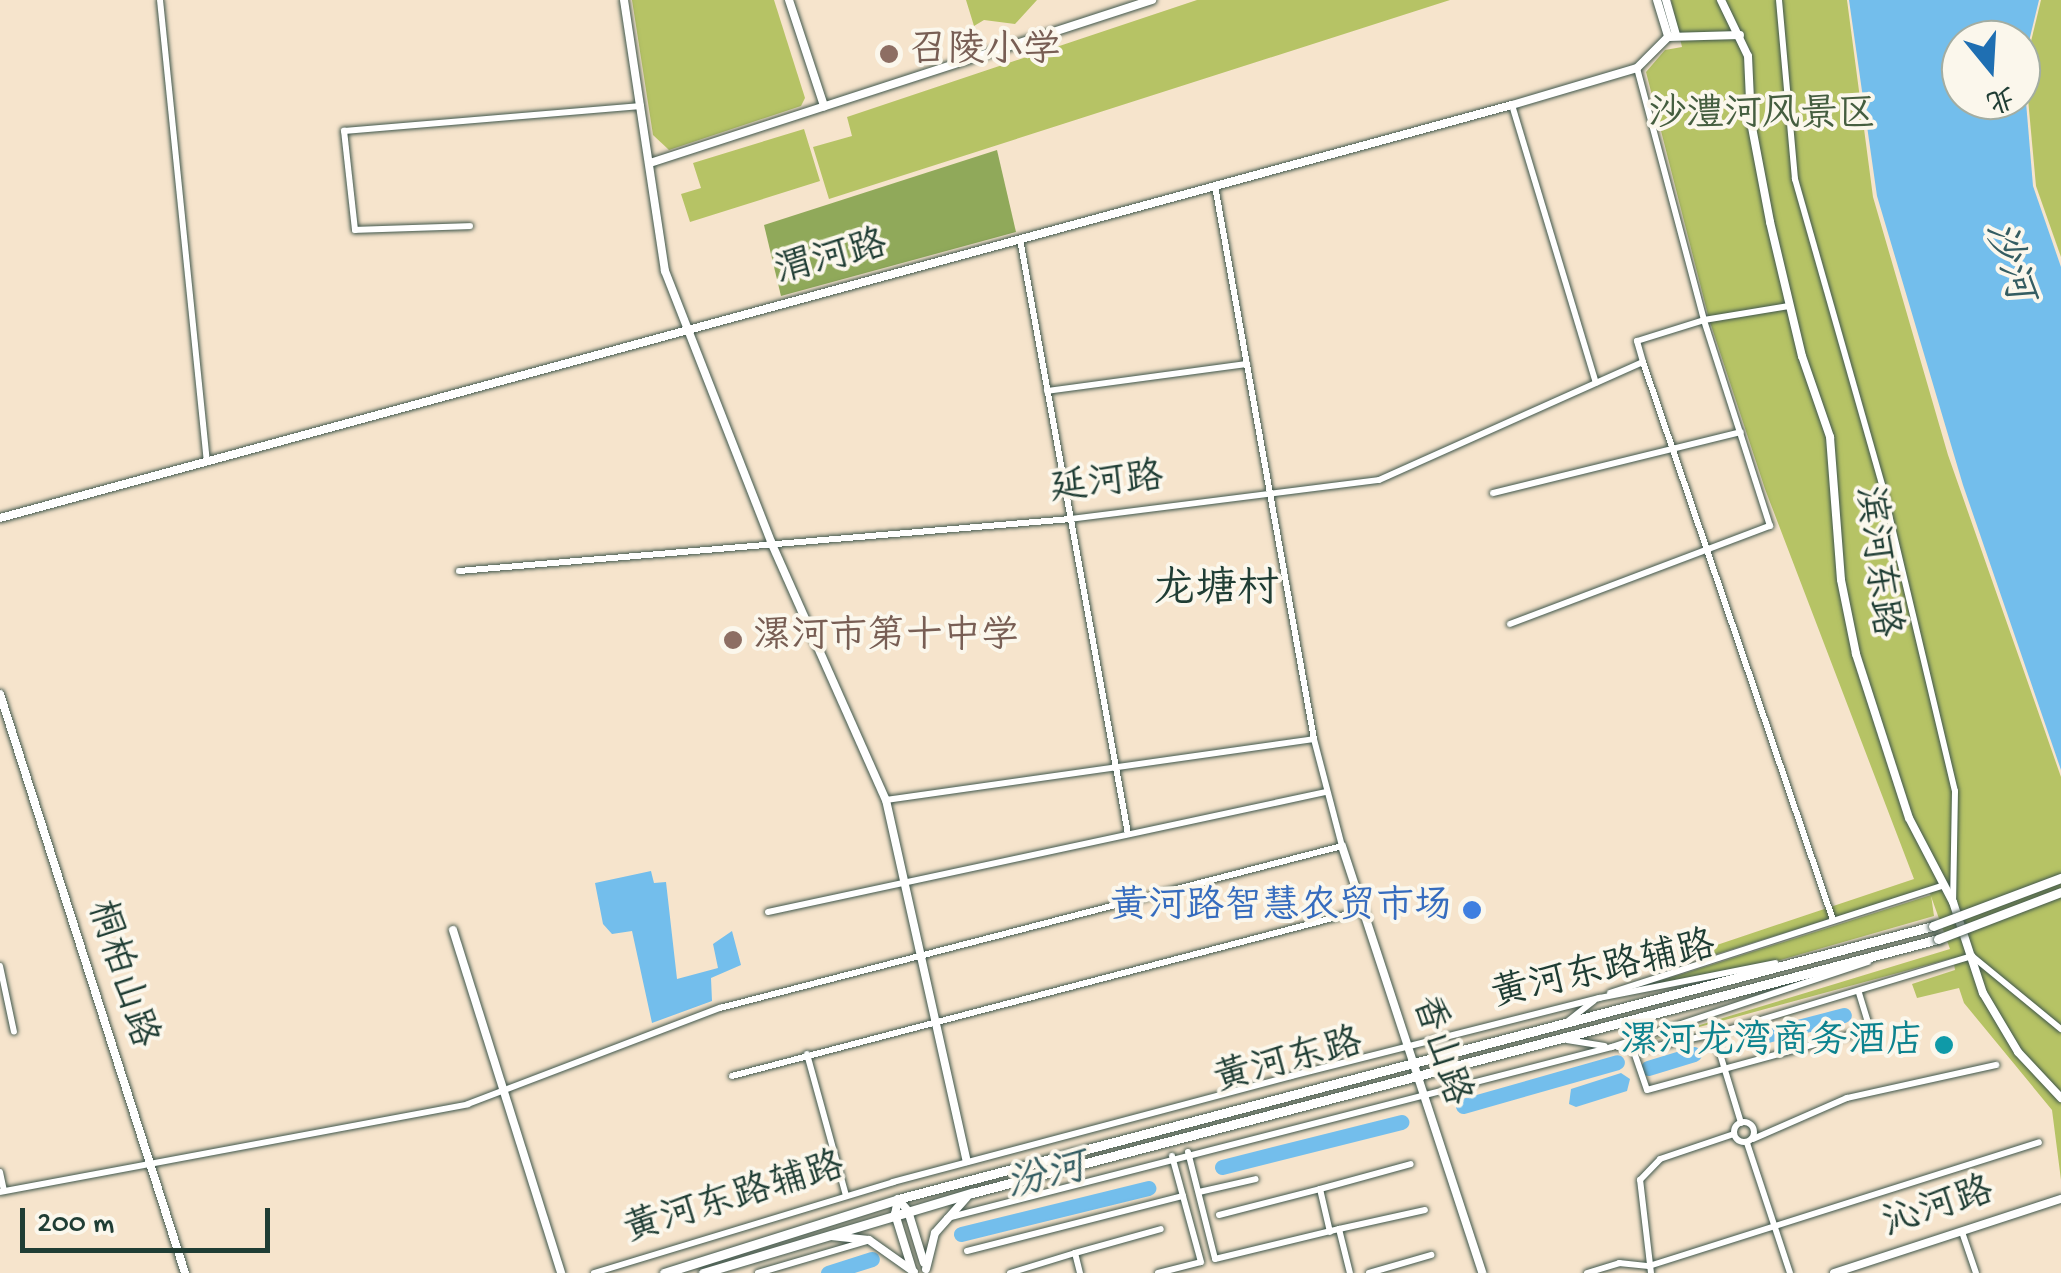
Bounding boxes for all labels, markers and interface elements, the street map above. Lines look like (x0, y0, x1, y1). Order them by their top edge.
north arrow (1941, 20, 2041, 120)
place label: 召陵小学 (909, 31, 1061, 77)
marker: 召陵小学 (878, 43, 900, 65)
text: 北 (1981, 77, 2018, 117)
park label: 沙澧河风景区 (1648, 95, 1876, 141)
water label: 沙河 (1971, 217, 2041, 307)
street label: 渭河路 (771, 224, 893, 298)
street label: 延河路 (1048, 457, 1166, 515)
street label: 滨河东路 (1842, 484, 1906, 640)
district label: 龙塘村 (1153, 568, 1279, 618)
place label: 漯河市第十中学 (753, 617, 1019, 663)
marker: 漯河市第十中学 (722, 629, 744, 651)
place label: 黄河路智慧农贸市场 (1110, 887, 1452, 933)
street label: 桐柏山路 (74, 896, 164, 1054)
marker: 黄河路智慧农贸市场 (1461, 899, 1483, 921)
street label: 黄河东路辅路 (1488, 925, 1720, 1021)
street label: 香山路 (1399, 990, 1477, 1112)
street label: 黄河东路 (1210, 1022, 1368, 1106)
place label: 漯河龙湾商务酒店 (1620, 1022, 1924, 1068)
marker: 漯河龙湾商务酒店 (1933, 1034, 1955, 1056)
street label: 黄河东路辅路 (619, 1146, 851, 1256)
water label: 汾河 (1002, 1146, 1092, 1212)
street label: 沁河路 (1878, 1171, 2000, 1249)
scale bar (25, 1188, 275, 1250)
text: 200 m (37, 1208, 114, 1243)

